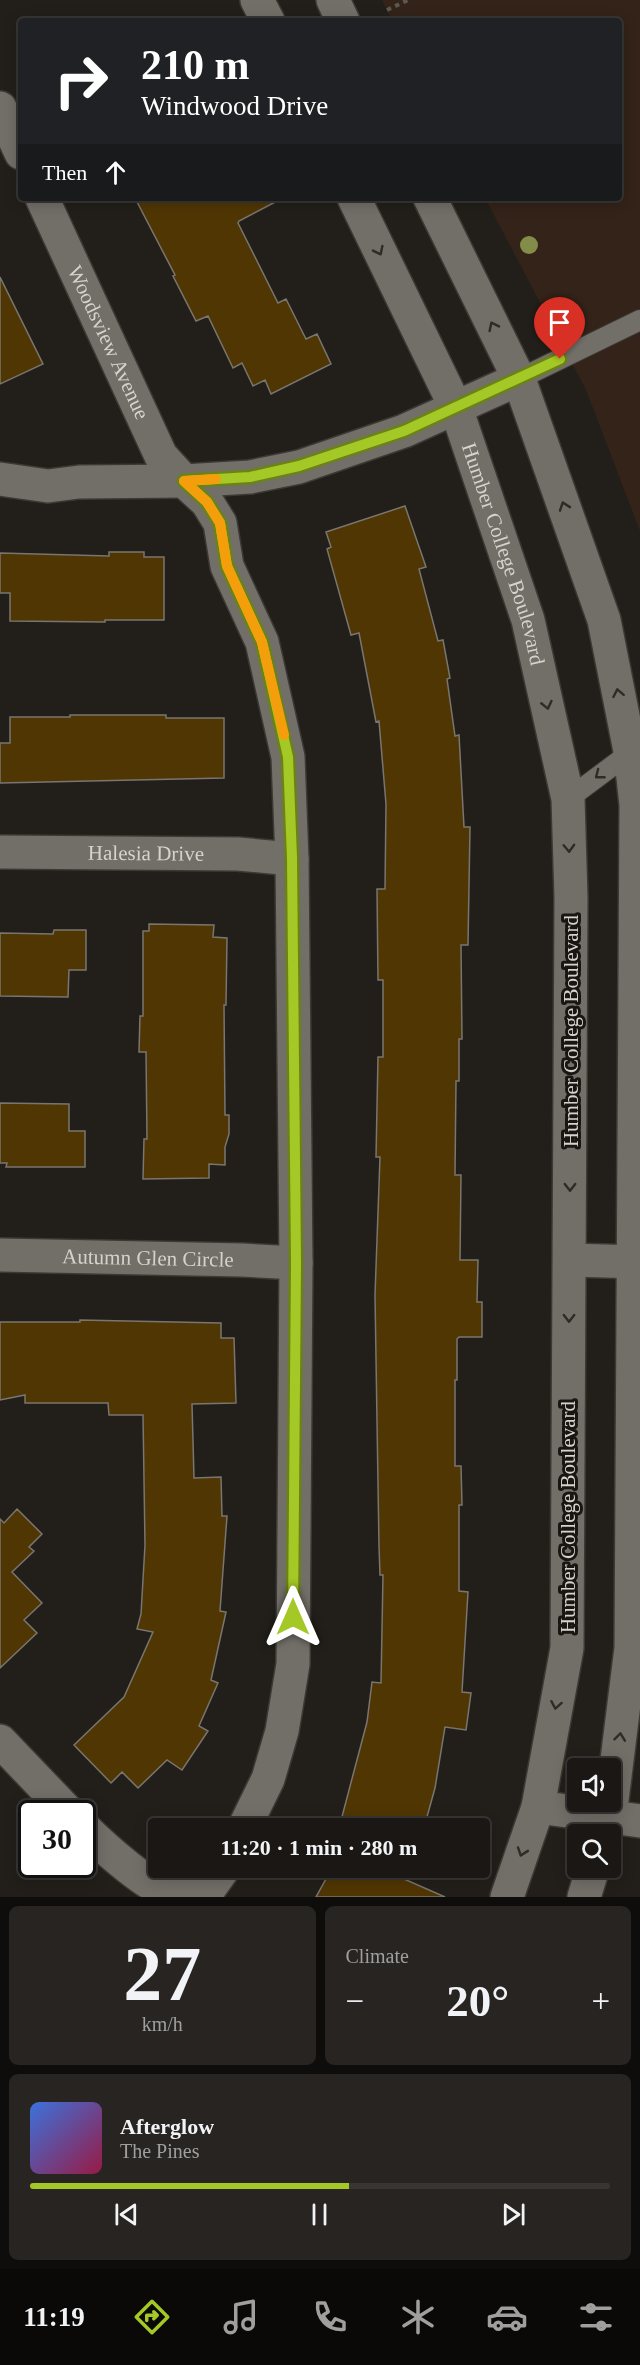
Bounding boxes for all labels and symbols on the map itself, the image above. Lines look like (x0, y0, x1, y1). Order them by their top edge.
one-way arrow (372, 244, 384, 255)
street label: Woodsview Avenue (63, 262, 154, 423)
pin (534, 297, 585, 359)
one-way arrow (489, 321, 501, 332)
street label: Humber College Boulevard (457, 440, 550, 668)
one-way arrow (559, 502, 572, 512)
one-way arrow (612, 689, 625, 699)
one-way arrow (539, 699, 552, 709)
one-way arrow (594, 767, 605, 778)
street label: Halesia Drive (88, 841, 204, 866)
one-way arrow (563, 844, 576, 853)
street label: Humber College Boulevard (559, 914, 583, 1147)
one-way arrow (564, 1183, 576, 1192)
street label: Autumn Glen Circle (62, 1244, 234, 1272)
one-way arrow (563, 1314, 575, 1323)
street label: Humber College Boulevard (556, 1400, 580, 1633)
position arrow (261, 1585, 325, 1649)
one-way arrow (550, 1700, 563, 1710)
one-way arrow (613, 1733, 626, 1742)
speed limit sign: 30 (18, 1800, 96, 1878)
one-way arrow (517, 1846, 530, 1857)

